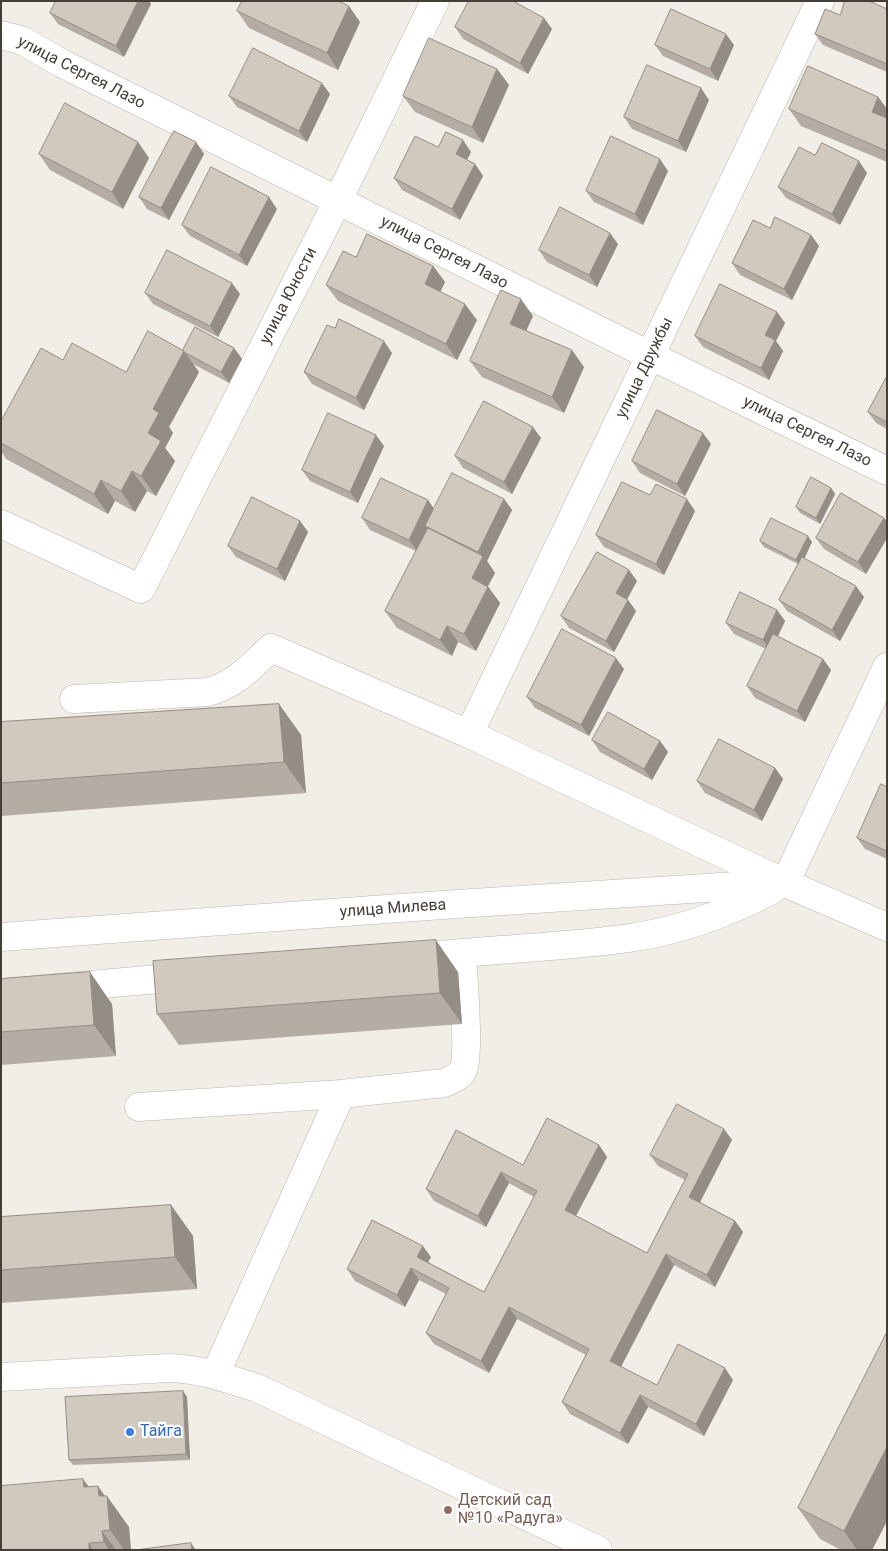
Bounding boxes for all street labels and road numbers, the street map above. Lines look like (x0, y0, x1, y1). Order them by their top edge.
street label: улица Сергея Лазо (14, 32, 148, 114)
street label: улица Сергея Лазо (377, 212, 511, 294)
street label: улица Юности (256, 244, 322, 348)
street label: улица Дружбы (612, 314, 678, 422)
street label: улица Сергея Лазо (739, 392, 875, 472)
street label: улица Милева (339, 896, 447, 922)

